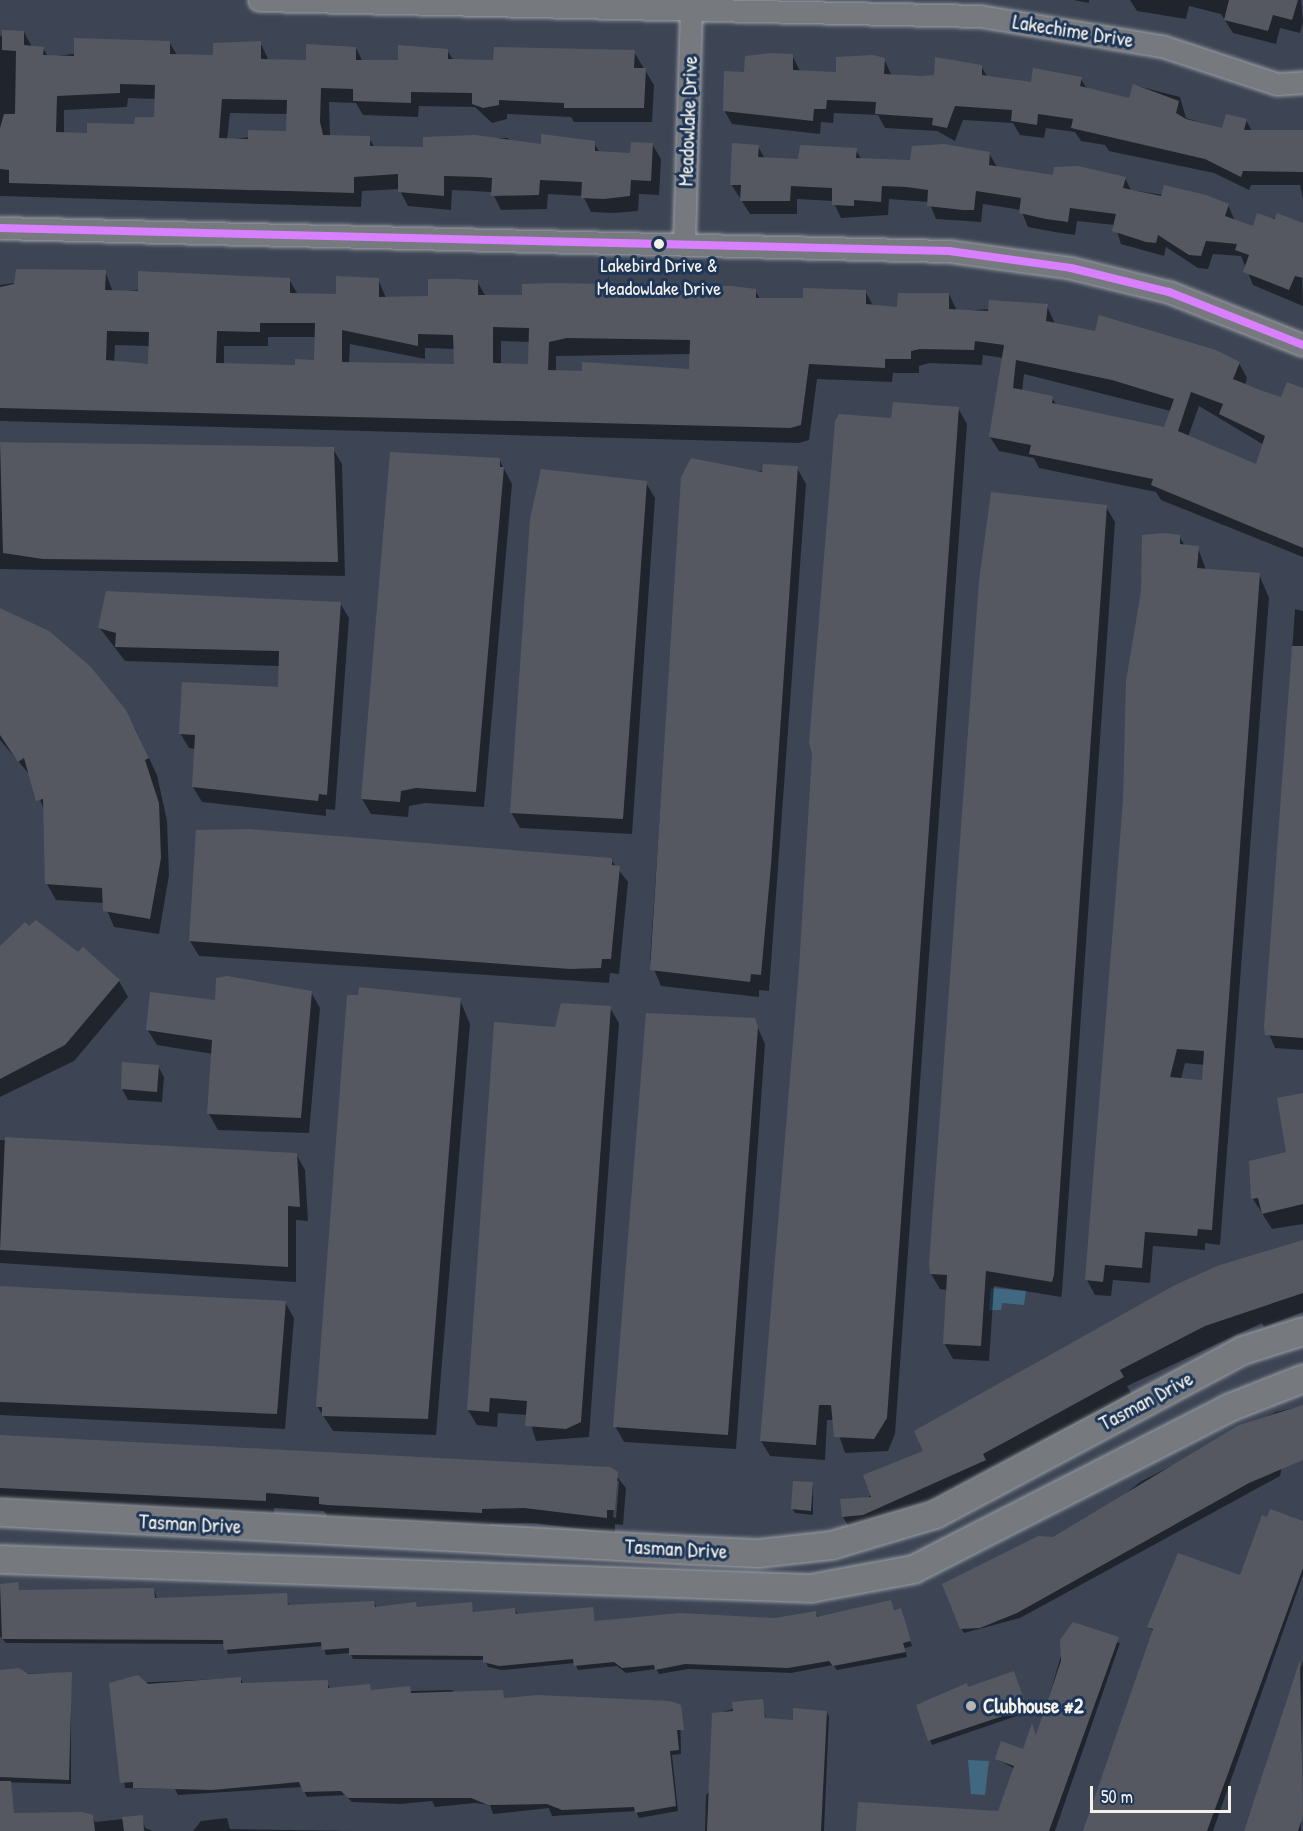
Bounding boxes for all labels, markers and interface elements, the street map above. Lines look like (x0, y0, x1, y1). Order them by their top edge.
street label: Lakechime Drive (1011, 9, 1135, 53)
street label: Meadowlake Drive (673, 55, 703, 187)
marker: Lakebird Drive & Meadowlake Drive (653, 238, 665, 250)
place label: Lakebird Drive & Meadowlake Drive (597, 253, 721, 300)
street label: Tasman Drive (1095, 1366, 1197, 1436)
street label: Tasman Drive (138, 1509, 242, 1539)
street label: Tasman Drive (624, 1534, 728, 1564)
place label: Clubhouse #2 (983, 1693, 1084, 1719)
marker: Clubhouse #2 (964, 1699, 978, 1713)
scale bar (1093, 1774, 1234, 1812)
text: 50 m (1101, 1784, 1133, 1809)

